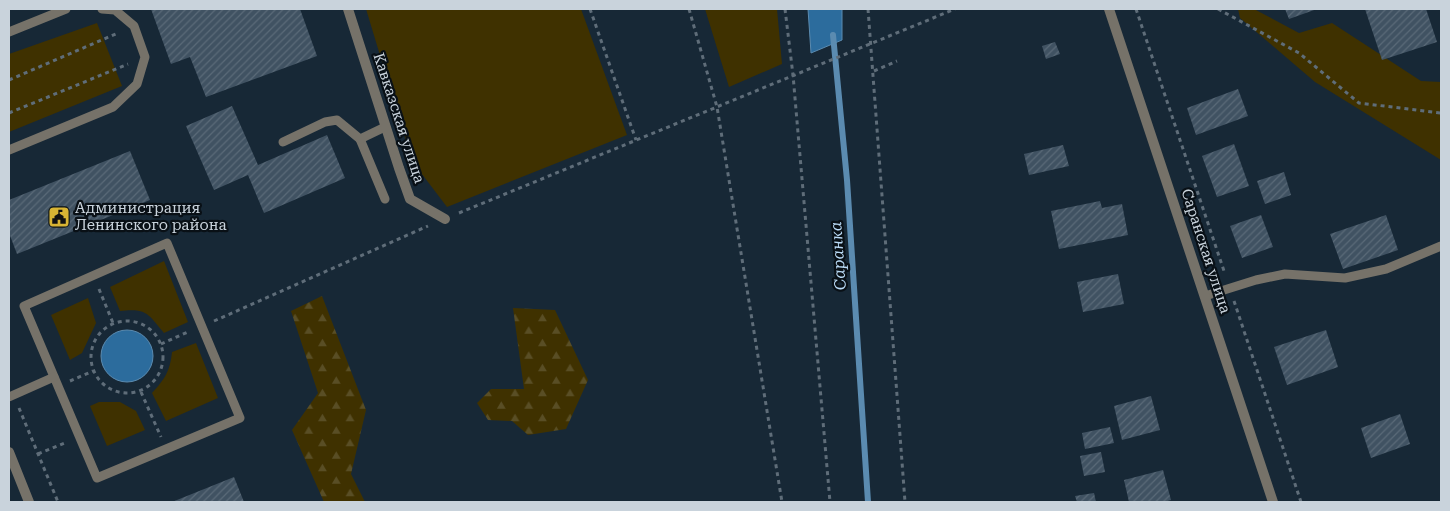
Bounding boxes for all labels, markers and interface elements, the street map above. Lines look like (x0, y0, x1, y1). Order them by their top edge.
street label: Кавказская улица (369, 51, 429, 185)
street label: Саранская улица (1177, 186, 1235, 316)
place label: Администрация Ленинского района (75, 199, 227, 234)
public building icon: Администрация Ленинского района (47, 205, 71, 229)
water label: Саранка (826, 221, 850, 291)

